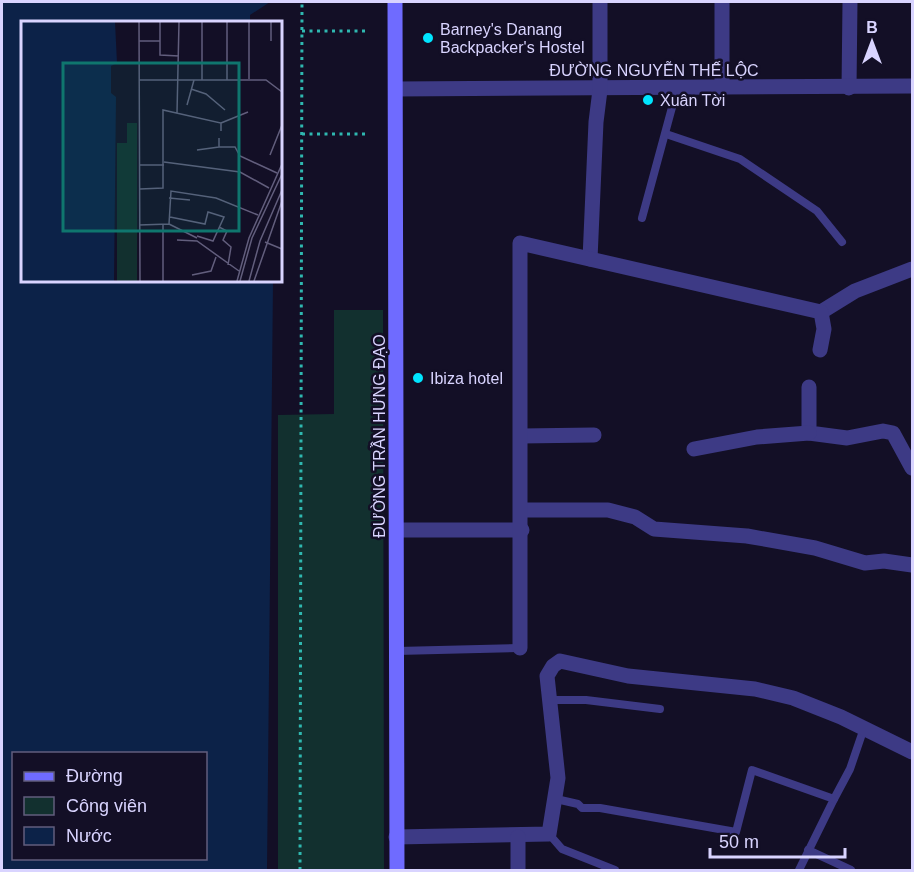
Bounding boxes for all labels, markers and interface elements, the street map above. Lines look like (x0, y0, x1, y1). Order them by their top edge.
north arrow (842, 12, 902, 72)
text: B (866, 19, 878, 36)
inset map (21, 21, 282, 282)
place label: Barney's Danang Backpacker's Hostel (440, 21, 584, 56)
marker: Barney's Danang Backpacker's Hostel (421, 31, 435, 45)
street label: ĐƯỜNG NGUYỄN THẾ LỘC (549, 61, 759, 79)
place label: Xuân Tời (660, 92, 725, 109)
marker: Xuân Tời (641, 93, 655, 107)
street label: ĐƯỜNG TRẦN HƯNG ĐẠO (370, 334, 388, 538)
place label: Ibiza hotel (430, 370, 503, 387)
marker: Ibiza hotel (411, 371, 425, 385)
legend (12, 752, 207, 860)
text: Đường (66, 766, 123, 786)
text: Công viên (66, 796, 147, 816)
scale bar (710, 821, 845, 859)
text: Nước (66, 826, 112, 846)
text: 50 m (719, 832, 759, 852)

